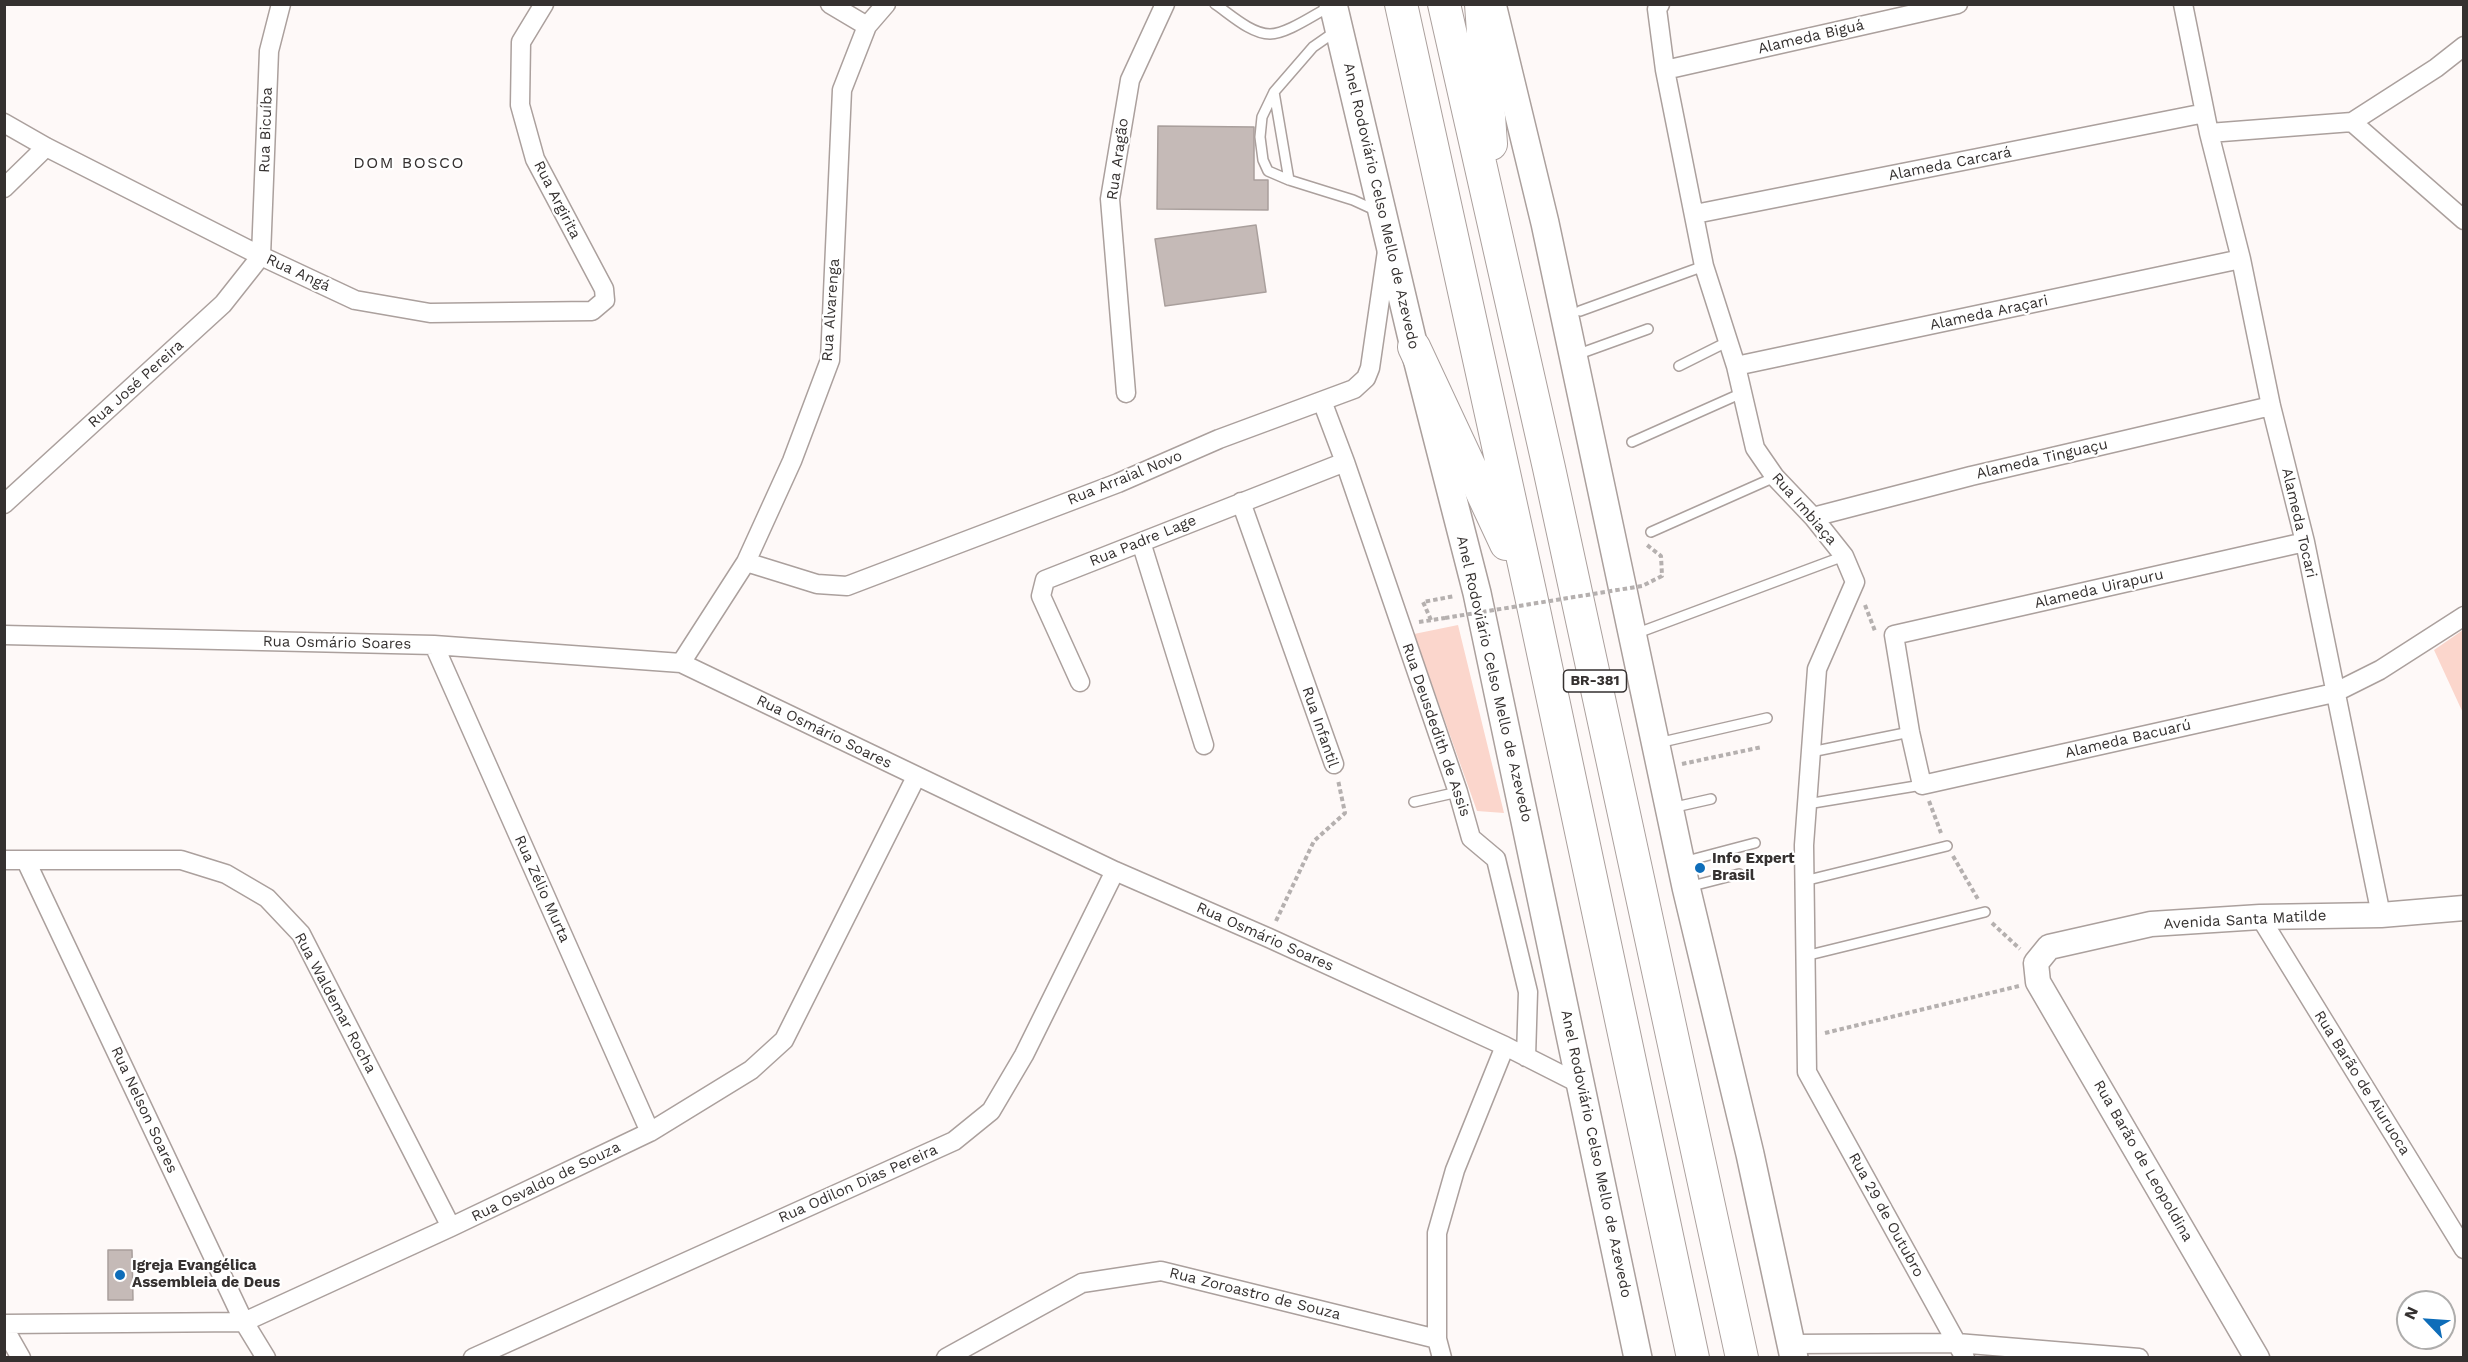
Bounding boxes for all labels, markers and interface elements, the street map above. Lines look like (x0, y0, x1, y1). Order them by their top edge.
street label: Alameda Biguá (1756, 16, 1866, 58)
street label: Anel Rodoviário Celso Mello de Azevedo (1339, 61, 1423, 351)
street label: Rua Bicuíba (256, 87, 276, 173)
street label: Rua Aragão (1103, 117, 1133, 201)
street label: Alameda Carcará (1887, 143, 2013, 185)
district label: DOM BOSCO (353, 153, 465, 173)
street label: Rua Argirita (530, 158, 584, 242)
street label: Rua Angá (263, 250, 333, 296)
street label: Rua Alvarenga (818, 258, 844, 362)
street label: Alameda Araçari (1928, 292, 2050, 334)
street label: Rua José Pereira (85, 336, 187, 432)
street label: Alameda Tinguaçu (1974, 435, 2110, 483)
street label: Rua Arraial Novo (1065, 447, 1185, 509)
street label: Alameda Tocari (2278, 466, 2320, 580)
street label: Rua Imbiaça (1768, 469, 1840, 549)
street label: Rua Padre Lage (1087, 511, 1199, 571)
street label: Anel Rodoviário Celso Mello de Azevedo (1452, 534, 1536, 824)
street label: Alameda Uirapuru (2033, 565, 2165, 613)
street label: Rua Osmário Soares (263, 633, 411, 653)
street label: Rua Deusdedith de Assis (1398, 641, 1474, 819)
road number: BR-381 (1564, 670, 1626, 692)
street label: Rua Infantil (1298, 684, 1342, 770)
street label: Rua Osmário Soares (753, 691, 895, 773)
street label: Alameda Bacuarú (2063, 716, 2193, 762)
street label: Rua Zélio Murta (510, 833, 574, 945)
place label: Info Expert Brasil (1712, 850, 1795, 885)
marker: Info Expert Brasil (1693, 861, 1707, 875)
street label: Rua Osmário Soares (1194, 899, 1336, 975)
street label: Avenida Santa Matilde (2163, 907, 2327, 933)
street label: Rua Waldemar Rocha (290, 930, 380, 1076)
street label: Rua Barão de Aiuruoca (2310, 1007, 2414, 1159)
street label: Anel Rodoviário Celso Mello de Azevedo (1557, 1009, 1635, 1299)
street label: Rua Nelson Soares (107, 1044, 181, 1176)
street label: Rua Barão de Leopoldina (2089, 1077, 2197, 1245)
street label: Rua Osvaldo de Souza (469, 1138, 623, 1226)
street label: Rua Odilon Dias Pereira (776, 1141, 940, 1227)
street label: Rua 29 de Outubro (1844, 1150, 1928, 1280)
place label: Igreja Evangélica Assembleia de Deus (132, 1257, 280, 1292)
street label: Rua Zoroastro de Souza (1168, 1264, 1342, 1324)
marker: Igreja Evangélica Assembleia de Deus (113, 1268, 127, 1282)
north arrow (2396, 1290, 2456, 1350)
text: N (2400, 1304, 2422, 1322)

